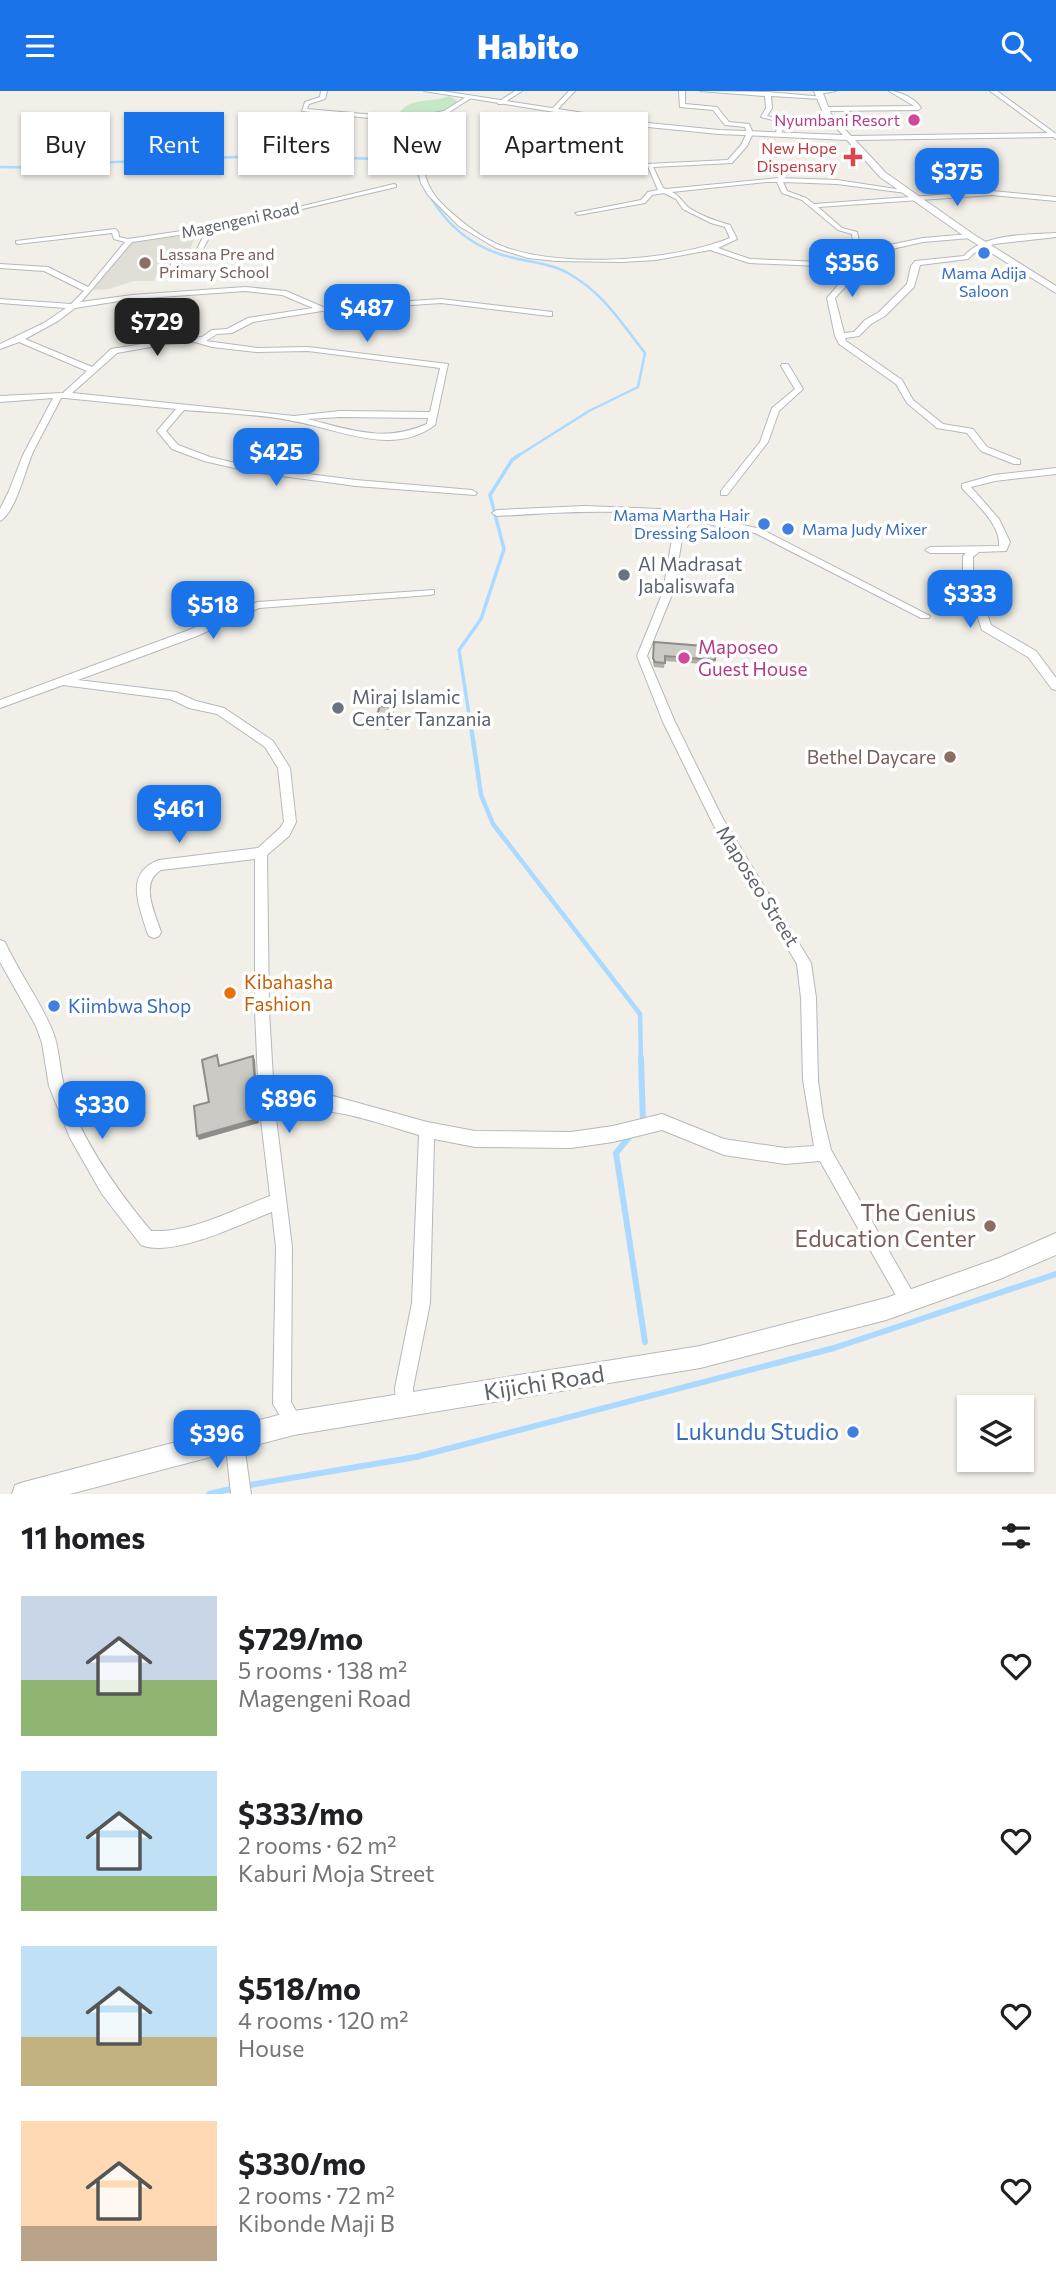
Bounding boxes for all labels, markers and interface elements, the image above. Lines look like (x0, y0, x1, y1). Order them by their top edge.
text: Habito (477, 26, 579, 66)
icon: menu (21, 27, 59, 65)
icon: search (997, 27, 1035, 65)
place label: Nyumbani Resort (774, 110, 900, 129)
chip: Buy (21, 112, 110, 175)
chip: Rent (124, 112, 224, 175)
chip: Filters (238, 112, 354, 175)
chip: New (368, 112, 466, 175)
chip: Apartment (480, 112, 648, 175)
marker: Nyumbani Resort (906, 112, 922, 128)
place label: New Hope Dispensary (756, 138, 837, 175)
marker: New Hope Dispensary (843, 147, 863, 167)
pin: $375 (916, 149, 998, 208)
text: $375 (931, 157, 983, 185)
street label: Magengeni Road (179, 198, 301, 241)
pin: $356 (811, 239, 893, 299)
place label: Lassana Pre and Primary School (159, 244, 274, 281)
marker: Mama Adija Saloon (976, 245, 992, 261)
text: $356 (825, 248, 879, 276)
marker: Lassana Pre and Primary School (137, 255, 153, 271)
place label: Mama Adija Saloon (941, 263, 1027, 300)
pin: $487 (326, 285, 408, 344)
text: $487 (340, 293, 394, 321)
pin: $729 (116, 299, 198, 358)
text: $729 (131, 307, 184, 335)
pin: $425 (235, 429, 317, 488)
text: $425 (249, 437, 303, 465)
place label: Mama Martha Hair Dressing Saloon (613, 505, 751, 542)
marker: Mama Martha Hair Dressing Saloon (756, 516, 772, 532)
place label: Mama Judy Mixer (802, 519, 928, 538)
marker: Mama Judy Mixer (780, 521, 796, 537)
place label: Al Madrasat Jabaliswafa (638, 552, 742, 597)
marker: Al Madrasat Jabaliswafa (616, 567, 632, 583)
pin: $333 (929, 571, 1011, 630)
text: $333 (943, 579, 997, 607)
pin: $518 (172, 581, 254, 641)
text: $518 (187, 590, 239, 618)
place label: Maposeo Guest House (698, 635, 807, 680)
marker: Maposeo Guest House (676, 650, 692, 666)
place label: Miraj Islamic Center Tanzania (352, 685, 491, 730)
marker: Miraj Islamic Center Tanzania (330, 700, 346, 716)
place label: Bethel Daycare (807, 745, 936, 768)
marker: Bethel Daycare (942, 749, 958, 765)
pin: $461 (138, 785, 220, 845)
text: $461 (153, 794, 205, 822)
street label: Maposeo Street (712, 821, 805, 950)
place label: Kibahasha Fashion (244, 970, 333, 1015)
marker: Kibahasha Fashion (222, 985, 238, 1001)
place label: Kiimbwa Shop (68, 994, 191, 1017)
marker: Kiimbwa Shop (46, 998, 62, 1014)
pin: $896 (248, 1075, 330, 1135)
pin: $330 (61, 1081, 143, 1141)
text: $896 (261, 1084, 317, 1112)
text: $330 (74, 1090, 130, 1118)
place label: The Genius Education Center (795, 1198, 976, 1252)
marker: The Genius Education Center (982, 1218, 998, 1234)
street label: Kijichi Road (482, 1359, 606, 1405)
map controls (957, 1395, 1034, 1472)
button: layers (957, 1395, 1034, 1472)
pin: $396 (176, 1411, 258, 1470)
place label: Lukundu Studio (675, 1417, 839, 1445)
text: $396 (190, 1419, 245, 1447)
marker: Lukundu Studio (845, 1424, 861, 1440)
icon: filters (997, 1517, 1035, 1555)
text: 11 homes (21, 1518, 145, 1555)
text: $729/mo (238, 1619, 363, 1656)
icon: home (77, 1624, 161, 1708)
icon: heart (997, 1647, 1035, 1685)
text: 5 rooms · 138 m² (238, 1656, 407, 1684)
text: Magengeni Road (238, 1684, 411, 1712)
text: $333/mo (238, 1794, 363, 1831)
icon: home (77, 1799, 161, 1883)
icon: heart (997, 1822, 1035, 1860)
text: 2 rooms · 62 m² (238, 1831, 397, 1859)
text: Kaburi Moja Street (238, 1859, 434, 1887)
text: $518/mo (238, 1969, 361, 2006)
icon: home (77, 1974, 161, 2058)
icon: heart (997, 1997, 1035, 2035)
text: 4 rooms · 120 m² (238, 2006, 409, 2034)
text: House (238, 2034, 304, 2062)
text: $330/mo (238, 2144, 366, 2181)
icon: home (77, 2149, 161, 2233)
icon: heart (997, 2172, 1035, 2210)
text: 2 rooms · 72 m² (238, 2181, 395, 2209)
text: Kibonde Maji B (238, 2209, 395, 2237)

